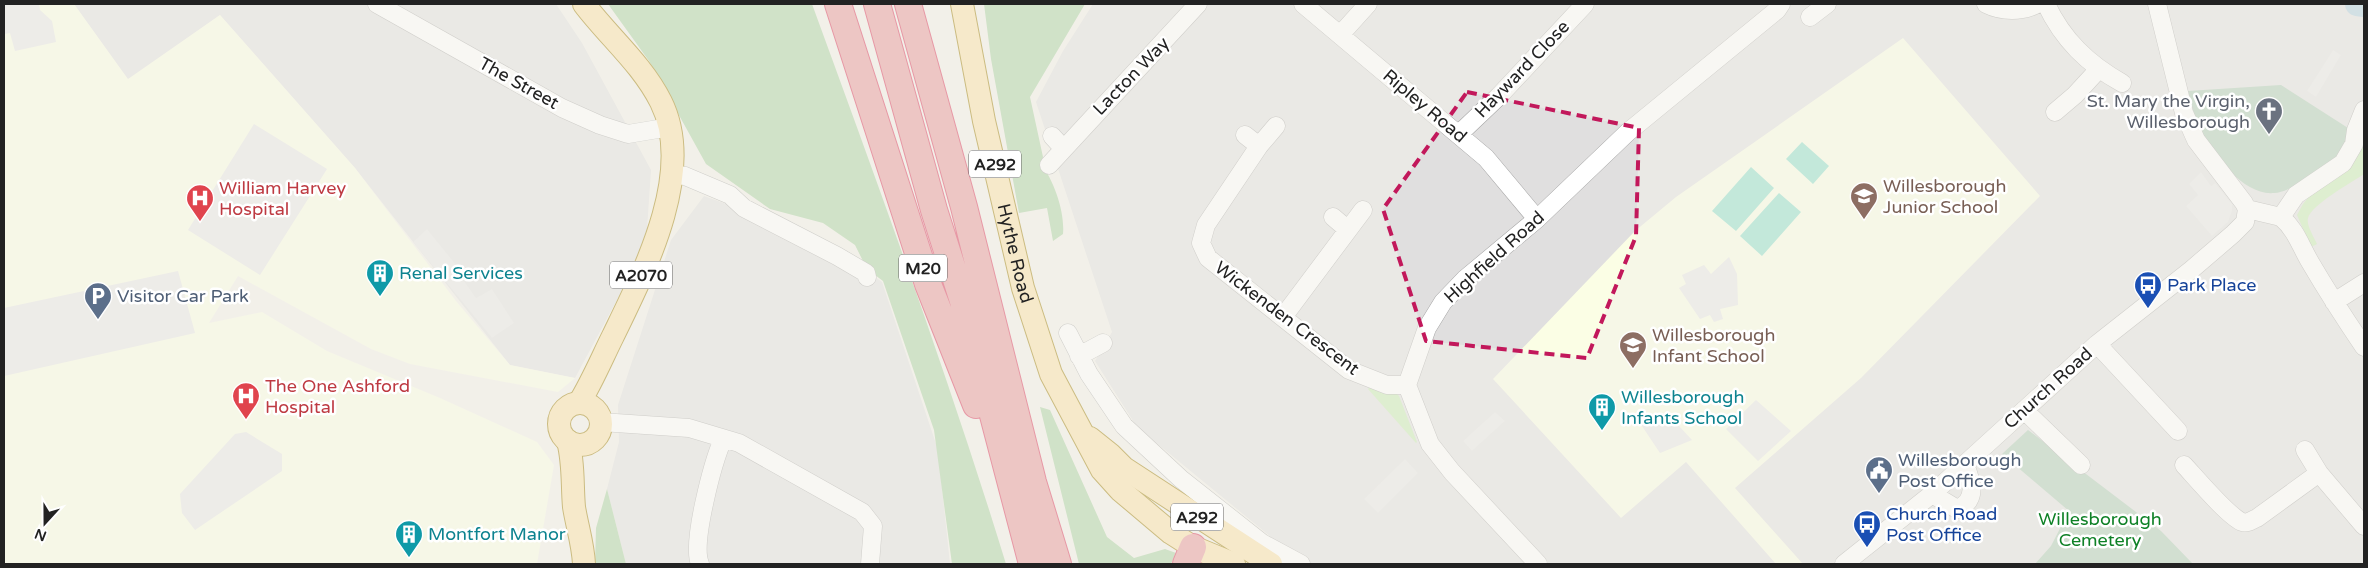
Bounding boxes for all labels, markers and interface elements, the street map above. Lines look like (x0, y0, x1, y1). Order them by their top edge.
street label: Hayward Close (1470, 16, 1574, 122)
street label: Lacton Way (1088, 32, 1174, 120)
street label: The Street (475, 52, 563, 114)
street label: Ripley Road (1379, 65, 1471, 147)
place label: St. Mary the Virgin, Willesborough (2087, 90, 2250, 133)
church icon: St. Mary the Virgin, Willesborough (2254, 96, 2284, 135)
road number: A292 (969, 150, 1021, 178)
place label: Willesborough Junior School (1883, 175, 2006, 218)
place label: William Harvey Hospital (219, 177, 346, 220)
school or university icon: Willesborough Junior School (1849, 181, 1879, 220)
hospital icon: William Harvey Hospital (185, 183, 215, 222)
street label: Hythe Road (993, 201, 1038, 306)
street label: Highfield Road (1439, 206, 1549, 308)
road number: M20 (899, 254, 947, 282)
street label: Wickenden Crescent (1210, 256, 1364, 380)
building icon: Renal Services (365, 258, 395, 297)
place label: Renal Services (399, 262, 523, 284)
road number: A2070 (610, 262, 672, 288)
bus stop icon: Park Place (2133, 270, 2163, 309)
place label: Park Place (2167, 274, 2256, 296)
parking icon: Visitor Car Park (83, 281, 113, 320)
place label: Visitor Car Park (117, 285, 249, 307)
place label: Willesborough Infant School (1652, 324, 1775, 367)
school or university icon: Willesborough Infant School (1618, 330, 1648, 369)
street label: Church Road (1999, 343, 2097, 433)
place label: The One Ashford Hospital (265, 375, 410, 418)
hospital icon: The One Ashford Hospital (231, 381, 261, 420)
place label: Willesborough Infants School (1621, 386, 1744, 429)
building icon: Willesborough Infants School (1587, 392, 1617, 431)
place label: Willesborough Post Office (1898, 449, 2021, 492)
public building icon: Willesborough Post Office (1864, 455, 1894, 494)
north arrow (20, 498, 70, 548)
place label: Church Road Post Office (1886, 503, 1997, 546)
road number: A292 (1171, 504, 1223, 530)
park label: Willesborough Cemetery (2038, 508, 2162, 551)
bus stop icon: Church Road Post Office (1852, 509, 1882, 548)
building icon: Montfort Manor (394, 519, 424, 558)
place label: Montfort Manor (428, 523, 566, 545)
text: N (32, 525, 49, 545)

